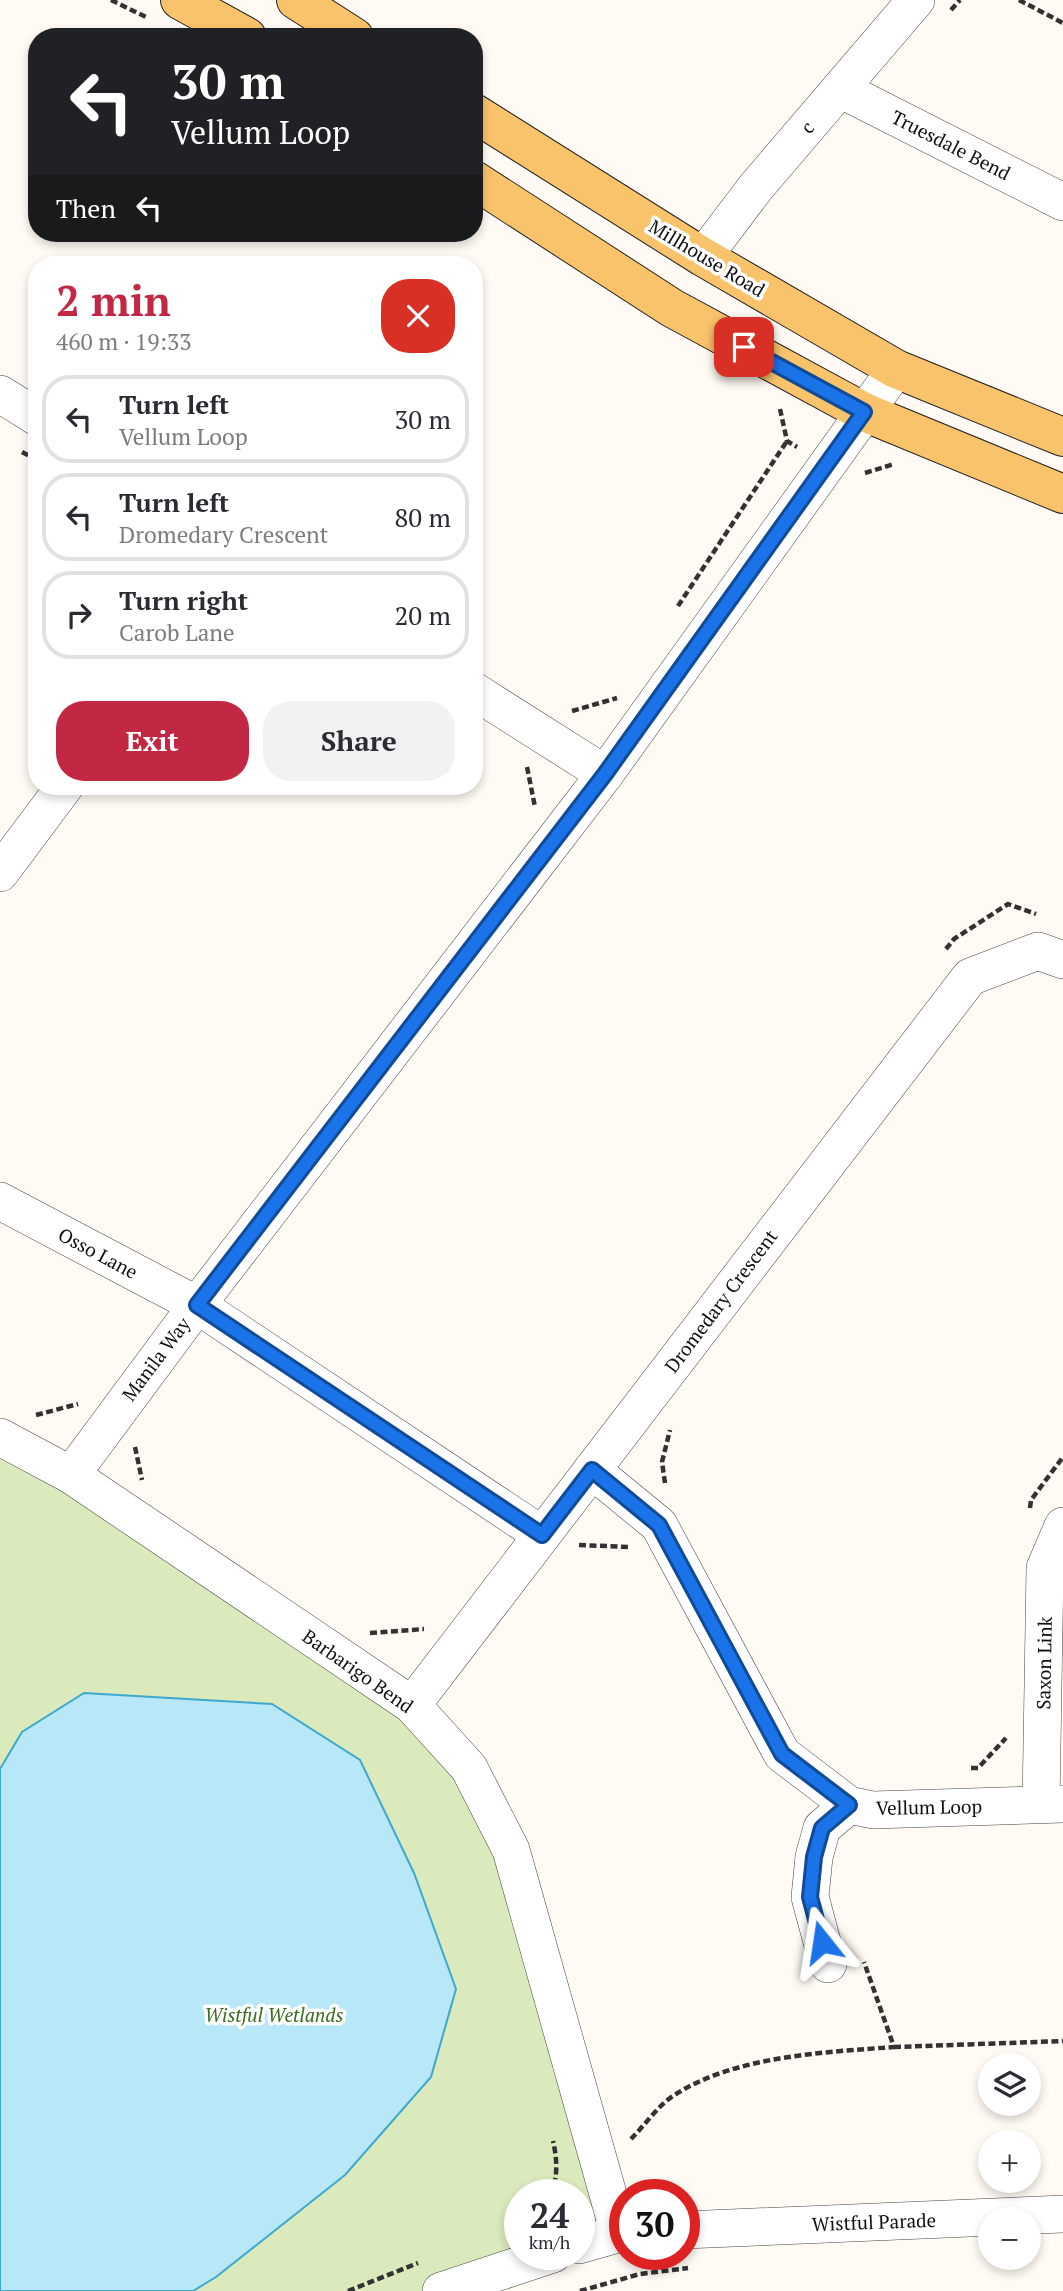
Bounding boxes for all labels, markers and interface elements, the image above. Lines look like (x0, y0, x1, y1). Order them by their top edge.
text: 30 m (171, 48, 285, 113)
icon: left (56, 56, 147, 147)
street label: Truesdale Bend (888, 104, 1015, 185)
text: Vellum Loop (171, 111, 350, 153)
street label: c (794, 115, 819, 138)
icon: left (130, 189, 168, 227)
text: Then (56, 191, 116, 225)
street label: Millhouse Road (645, 213, 770, 302)
text: 2 min (56, 272, 171, 328)
button: close (381, 279, 455, 353)
pin (714, 317, 774, 377)
text: 460 m · 19:33 (56, 326, 191, 357)
icon: arrive (725, 328, 763, 366)
text: Turn left (119, 387, 229, 421)
icon: left (60, 400, 98, 438)
text: 30 m (395, 402, 451, 436)
text: Vellum Loop (119, 421, 248, 452)
text: Turn left (119, 485, 229, 519)
icon: left (60, 498, 98, 536)
text: 80 m (395, 500, 451, 534)
text: Dromedary Crescent (119, 519, 328, 550)
text: Turn right (119, 583, 248, 617)
icon: right (60, 596, 98, 634)
text: 20 m (395, 598, 451, 632)
text: Carob Lane (119, 617, 235, 648)
button: Exit (56, 701, 249, 781)
button: Share (263, 701, 455, 781)
street label: Osso Lane (54, 1221, 142, 1284)
street label: Dromedary Crescent (659, 1224, 783, 1377)
street label: Manila Way (116, 1311, 196, 1406)
street label: Saxon Link (1030, 1616, 1057, 1710)
street label: Barbarigo Bend (298, 1623, 419, 1718)
street label: Vellum Loop (876, 1793, 982, 1820)
position arrow (785, 1905, 859, 1979)
park label: Wistful Wetlands (205, 2002, 344, 2027)
map controls (978, 2053, 1041, 2270)
button: layers (978, 2053, 1041, 2116)
button: + (978, 2130, 1041, 2193)
speed limit sign: 30 (609, 2179, 700, 2270)
text: 24 (530, 2192, 569, 2238)
street label: Wistful Parade (811, 2207, 937, 2236)
button: − (978, 2207, 1041, 2270)
text: km/h (529, 2230, 570, 2254)

